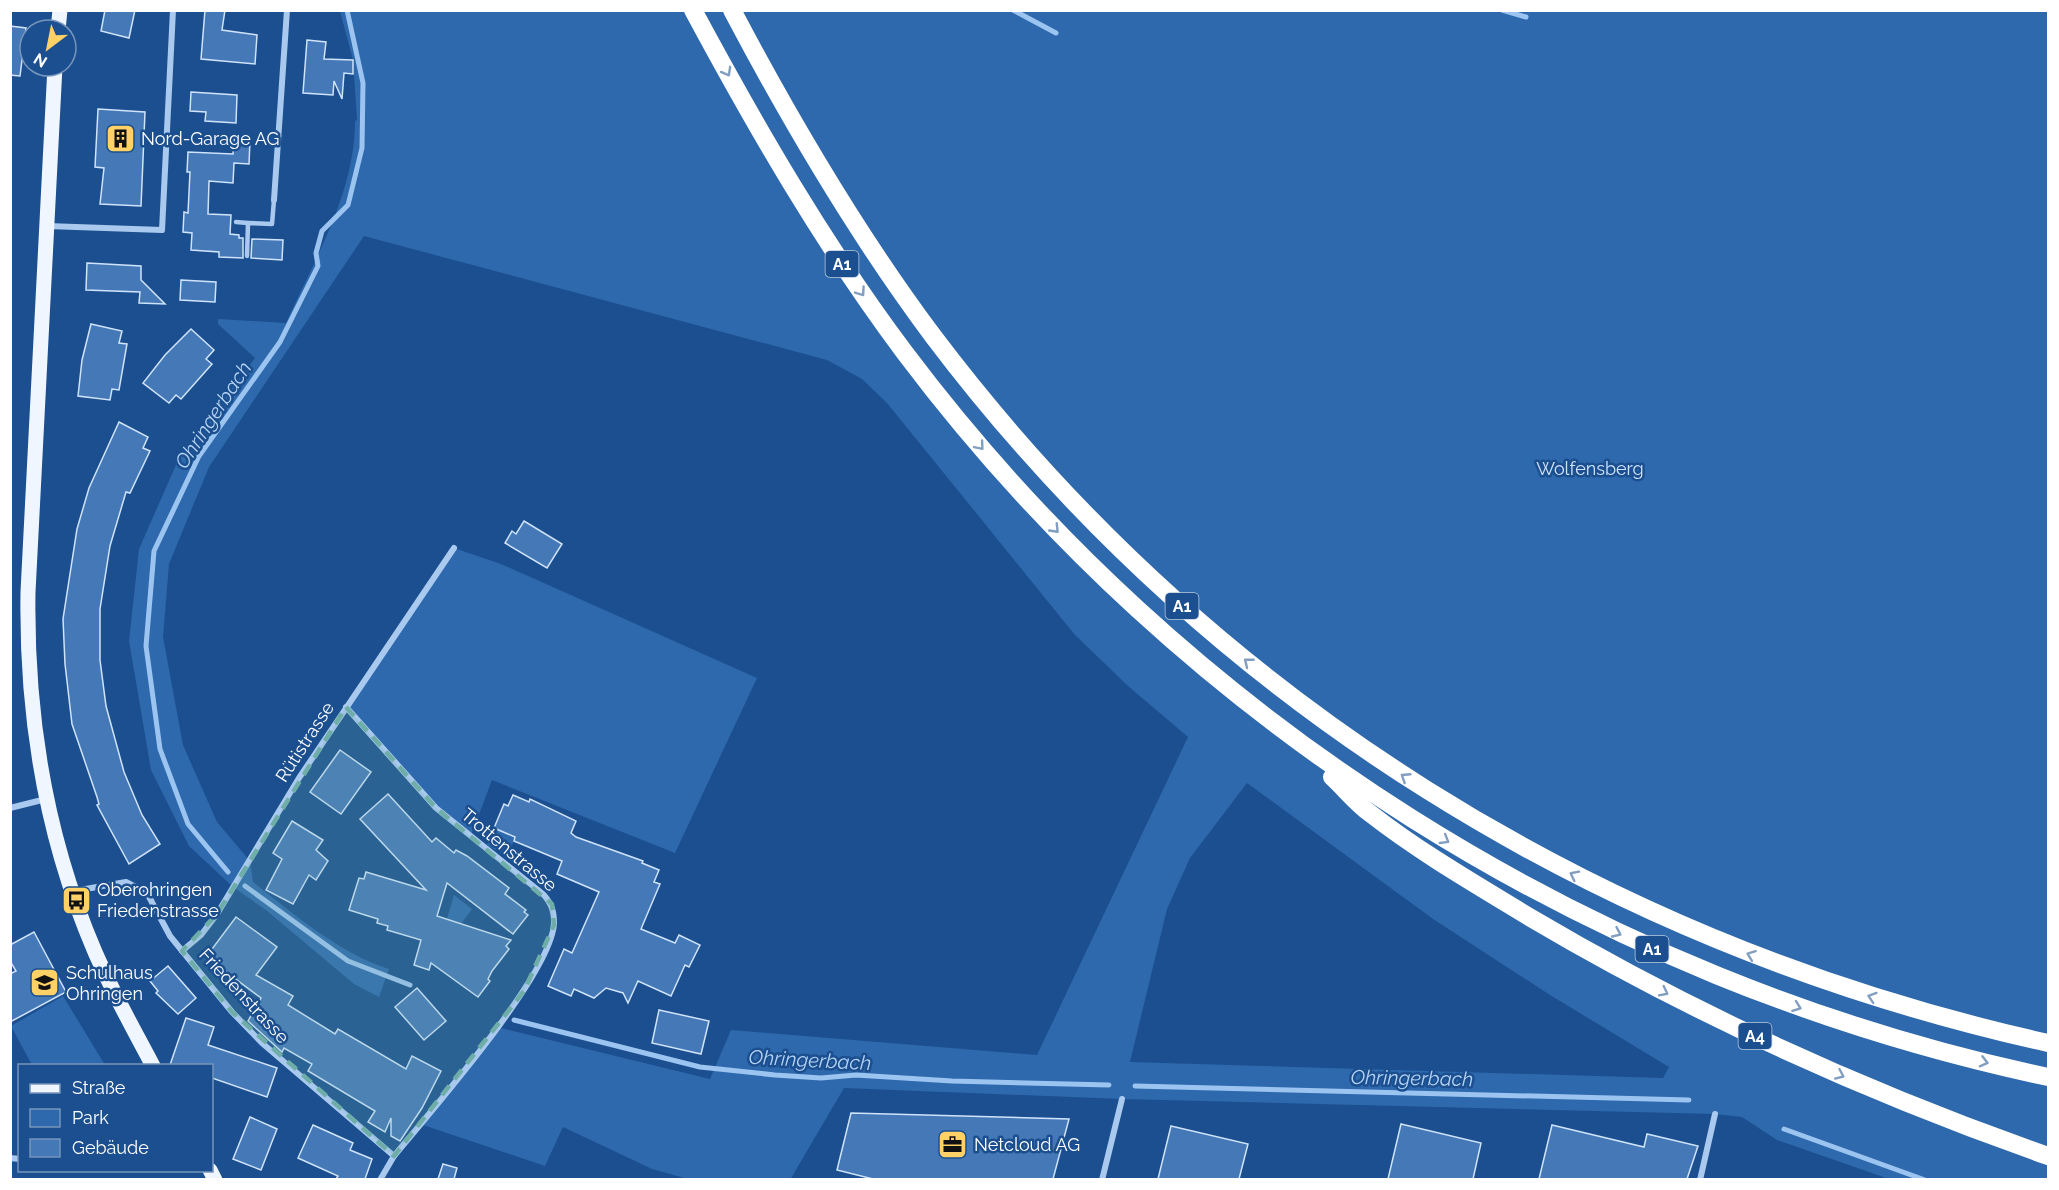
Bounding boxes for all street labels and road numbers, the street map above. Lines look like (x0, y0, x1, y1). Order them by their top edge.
road number: A1 (826, 251, 858, 277)
road number: A1 (1166, 593, 1198, 619)
street label: Rütistrasse (271, 697, 338, 786)
street label: Trottenstrasse (457, 804, 561, 896)
road number: A1 (1636, 936, 1668, 962)
street label: Friedenstrasse (195, 944, 294, 1048)
road number: A4 (1738, 1023, 1772, 1049)

